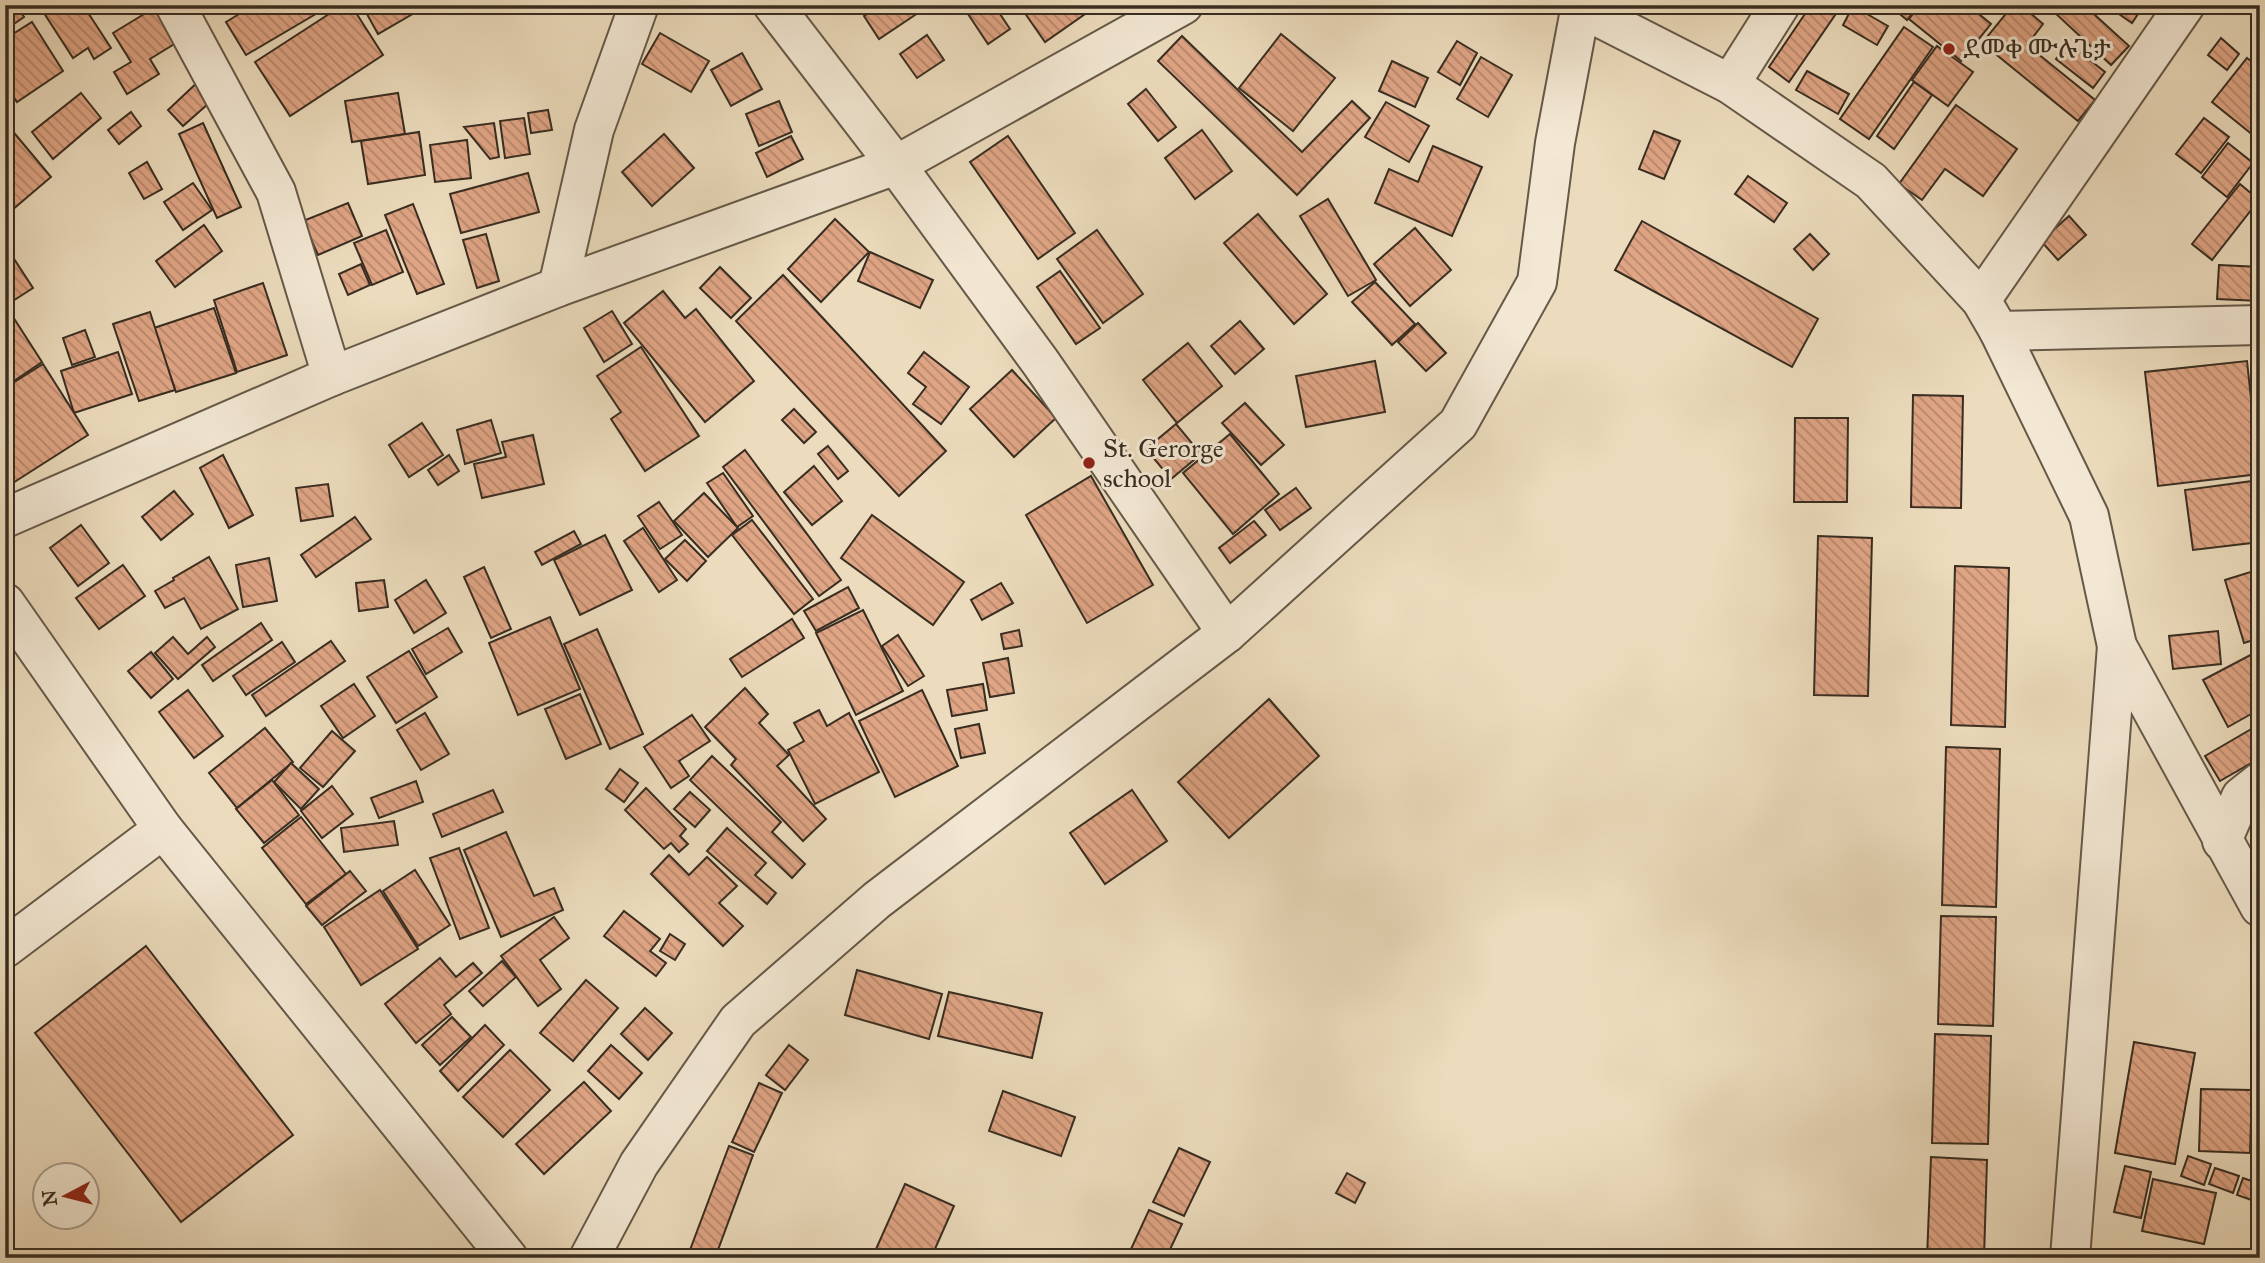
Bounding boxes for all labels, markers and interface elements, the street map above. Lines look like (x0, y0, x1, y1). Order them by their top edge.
place label: ደመቀ ሙሉጌታ (1963, 33, 2111, 65)
marker: ደመቀ ሙሉጌታ (1941, 41, 1957, 57)
place label: St. Gerorge school (1103, 432, 1224, 494)
marker: St. Gerorge school (1081, 455, 1097, 471)
north arrow (32, 1162, 102, 1232)
text: N (37, 1189, 62, 1207)

